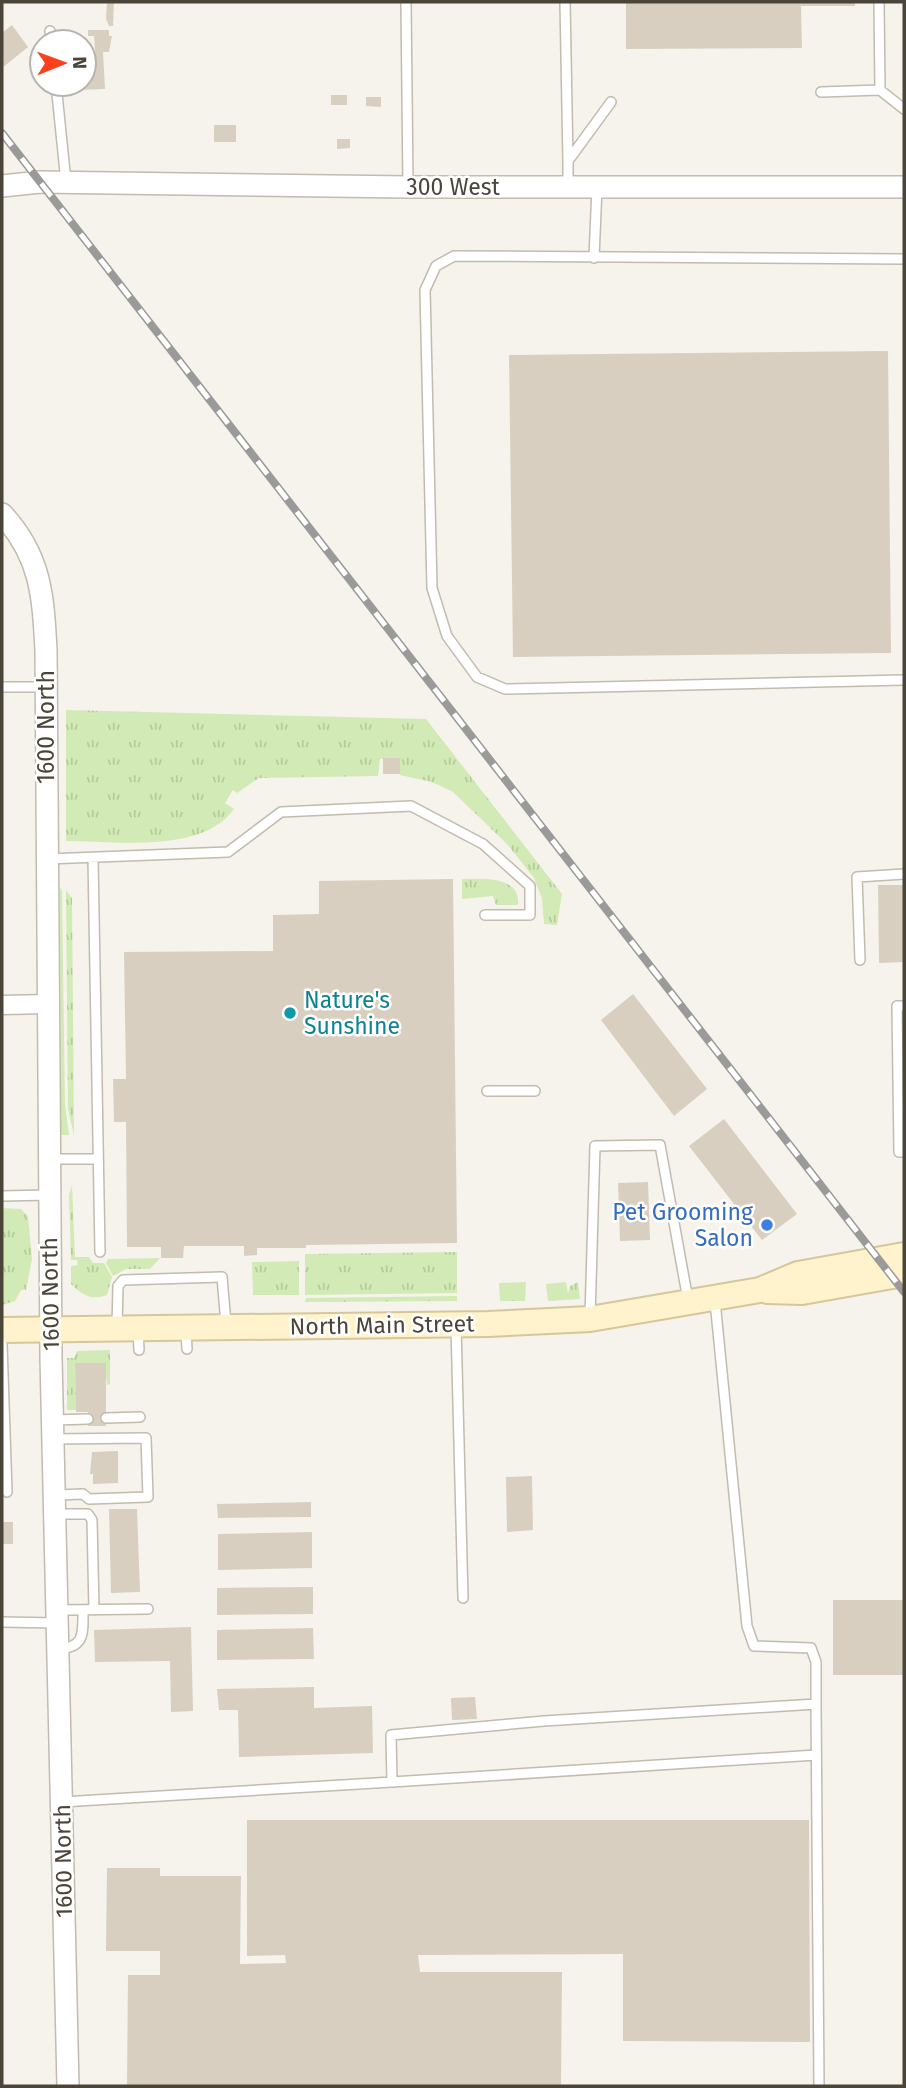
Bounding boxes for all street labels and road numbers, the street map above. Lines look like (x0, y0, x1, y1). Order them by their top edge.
street label: 300 West (406, 173, 500, 201)
street label: 1600 North (32, 670, 60, 784)
street label: 1600 North (35, 1237, 65, 1351)
street label: North Main Street (289, 1309, 475, 1341)
street label: 1600 North (48, 1804, 78, 1918)

